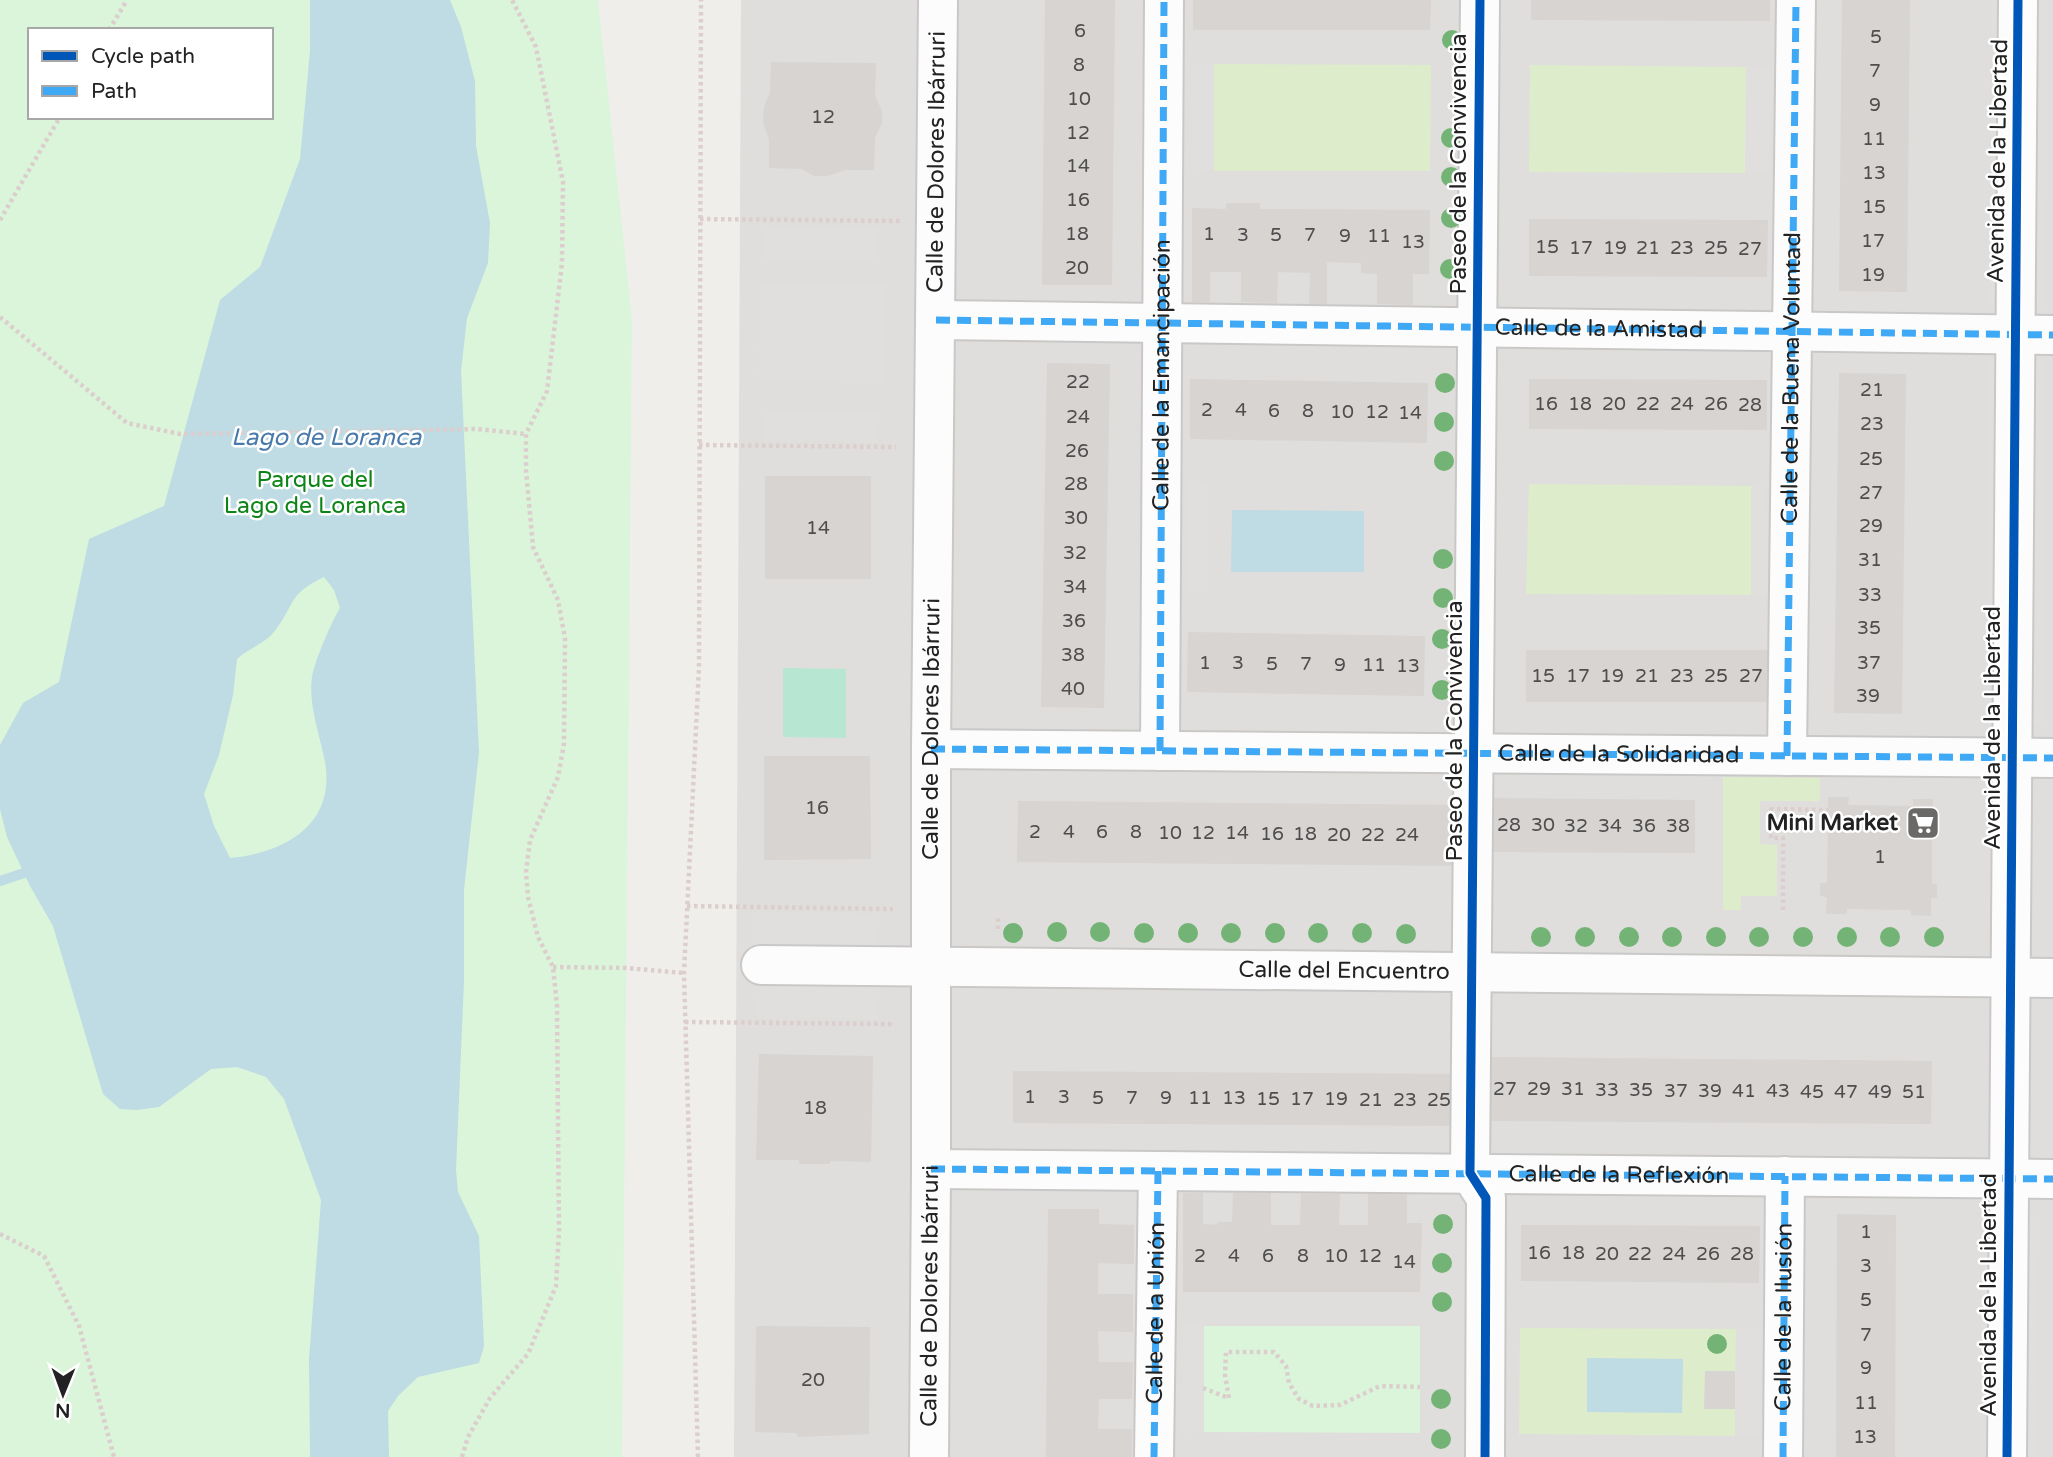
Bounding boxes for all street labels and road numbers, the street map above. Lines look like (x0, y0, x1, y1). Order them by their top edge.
street label: Calle de Dolores Ibárruri (921, 31, 952, 293)
street label: Paseo de la Convivencia (1445, 33, 1473, 295)
street label: Avenida de la Libertad (1982, 39, 2014, 283)
street label: Calle de la Buena Voluntad (1776, 232, 1807, 524)
street label: Calle de la Emancipación (1147, 239, 1177, 511)
street label: Calle de la Amistad (1494, 314, 1703, 344)
street label: Calle de Dolores Ibárruri (917, 598, 946, 860)
street label: Paseo de la Convivencia (1441, 600, 1469, 862)
street label: Avenida de la Libertad (1979, 606, 2007, 850)
street label: Calle de la Solidaridad (1498, 740, 1740, 769)
street label: Calle del Encuentro (1238, 956, 1450, 986)
street label: Calle de la Reflexión (1508, 1160, 1729, 1190)
street label: Calle de Dolores Ibárruri (915, 1165, 945, 1427)
street label: Avenida de la Libertad (1975, 1173, 2003, 1417)
street label: Calle de la Unión (1141, 1222, 1171, 1404)
street label: Calle de la Ilusión (1769, 1223, 1799, 1411)

